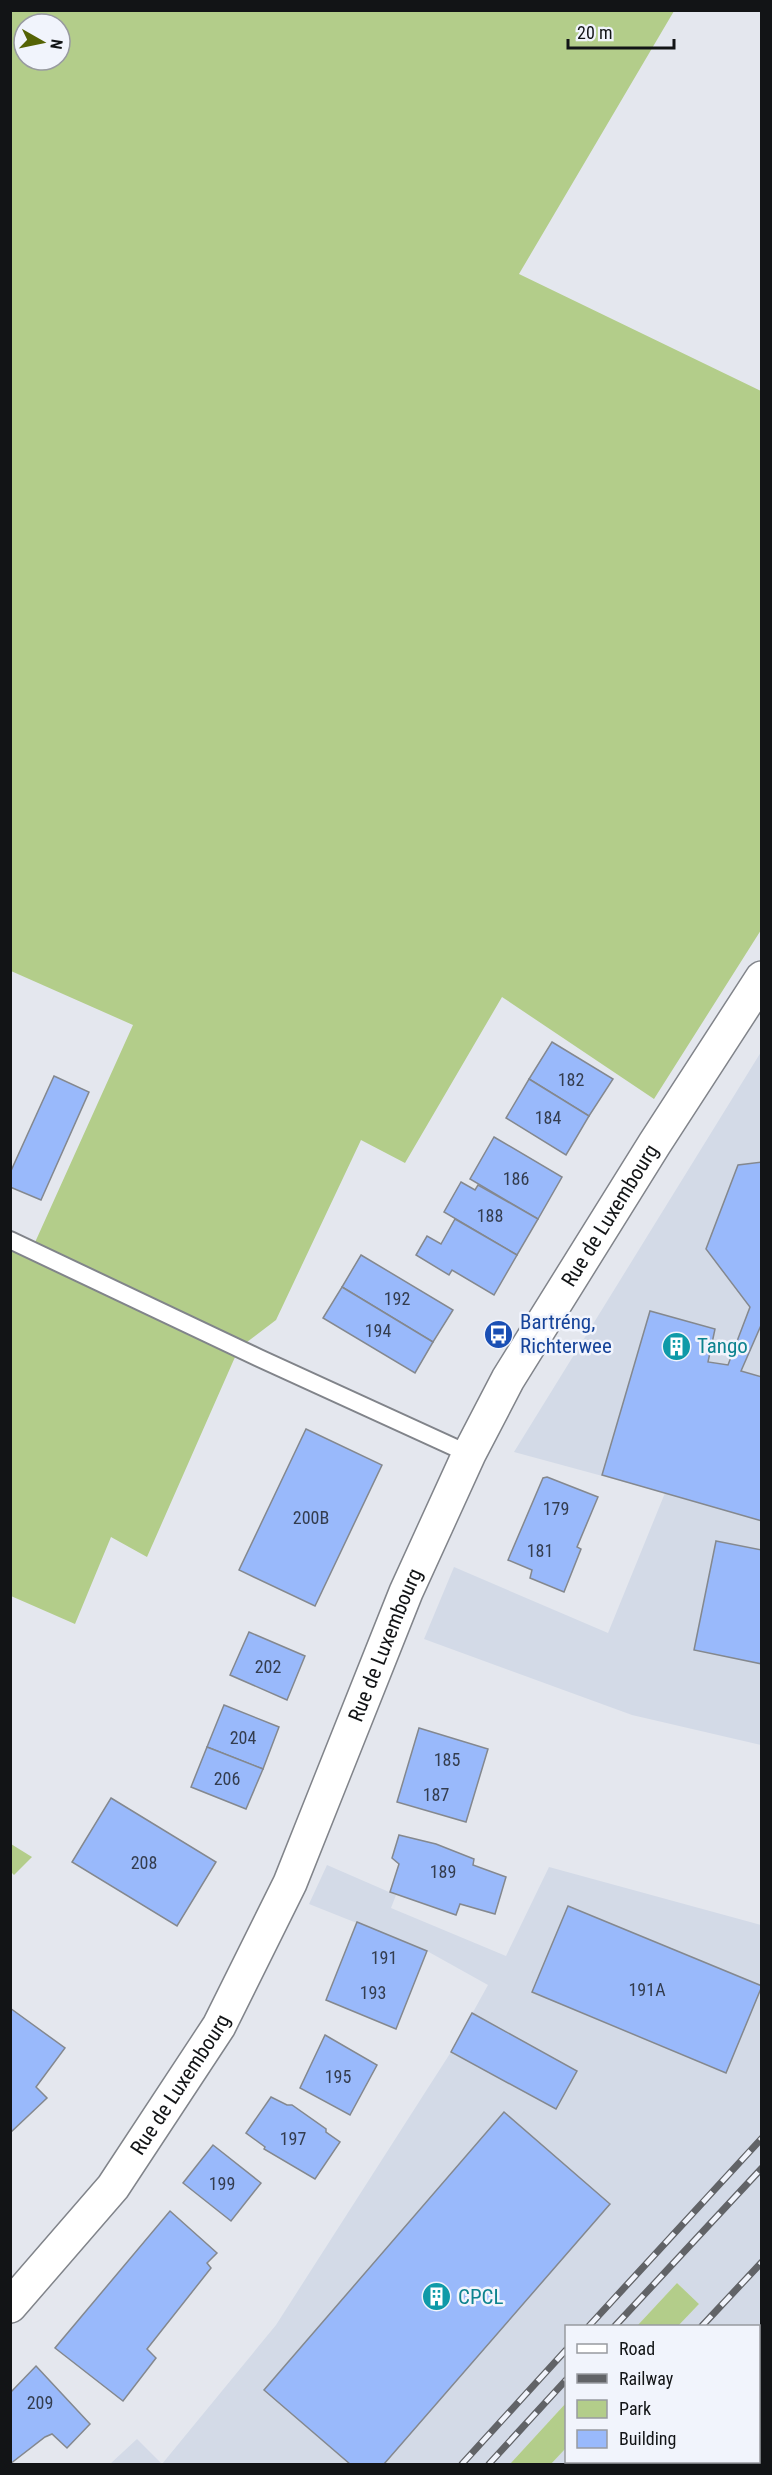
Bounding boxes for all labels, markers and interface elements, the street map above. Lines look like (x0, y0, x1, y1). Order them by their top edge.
north arrow (12, 12, 72, 72)
scale bar (568, 12, 674, 50)
text: 20 m (577, 22, 612, 43)
text: N (46, 38, 66, 51)
house number: 182 (558, 1069, 584, 1090)
house number: 184 (535, 1107, 561, 1128)
street label: Rue de Luxembourg (557, 1140, 663, 1291)
house number: 186 (503, 1168, 529, 1189)
house number: 188 (477, 1205, 503, 1226)
house number: 192 (384, 1288, 410, 1309)
place label: Bartréng, Richterwee (520, 1310, 612, 1358)
bus stop icon: Bartréng, Richterwee (483, 1318, 515, 1350)
house number: 194 (365, 1320, 391, 1341)
building icon: Tango (660, 1330, 692, 1362)
place label: Tango (697, 1334, 748, 1358)
house number: 179 (543, 1498, 569, 1519)
house number: 200B (293, 1507, 329, 1528)
house number: 181 (527, 1540, 553, 1561)
street label: Rue de Luxembourg (344, 1565, 427, 1725)
house number: 202 (255, 1656, 281, 1677)
house number: 204 (230, 1727, 256, 1748)
house number: 185 (434, 1749, 460, 1770)
house number: 206 (214, 1768, 240, 1789)
house number: 187 (423, 1784, 449, 1805)
house number: 208 (131, 1852, 157, 1873)
house number: 189 (430, 1861, 456, 1882)
house number: 191 (371, 1947, 397, 1968)
house number: 191A (628, 1979, 666, 2000)
house number: 193 (360, 1982, 386, 2003)
street label: Rue de Luxembourg (126, 2010, 235, 2159)
house number: 195 (325, 2066, 351, 2087)
house number: 197 (280, 2128, 306, 2149)
house number: 199 (209, 2173, 235, 2194)
building icon: CPCL (421, 2281, 453, 2313)
place label: CPCL (458, 2285, 503, 2309)
legend (565, 2325, 760, 2463)
text: Road (619, 2338, 655, 2359)
text: Railway (619, 2368, 674, 2389)
house number: 209 (27, 2392, 53, 2413)
text: Park (619, 2398, 651, 2419)
text: Building (619, 2428, 676, 2449)

